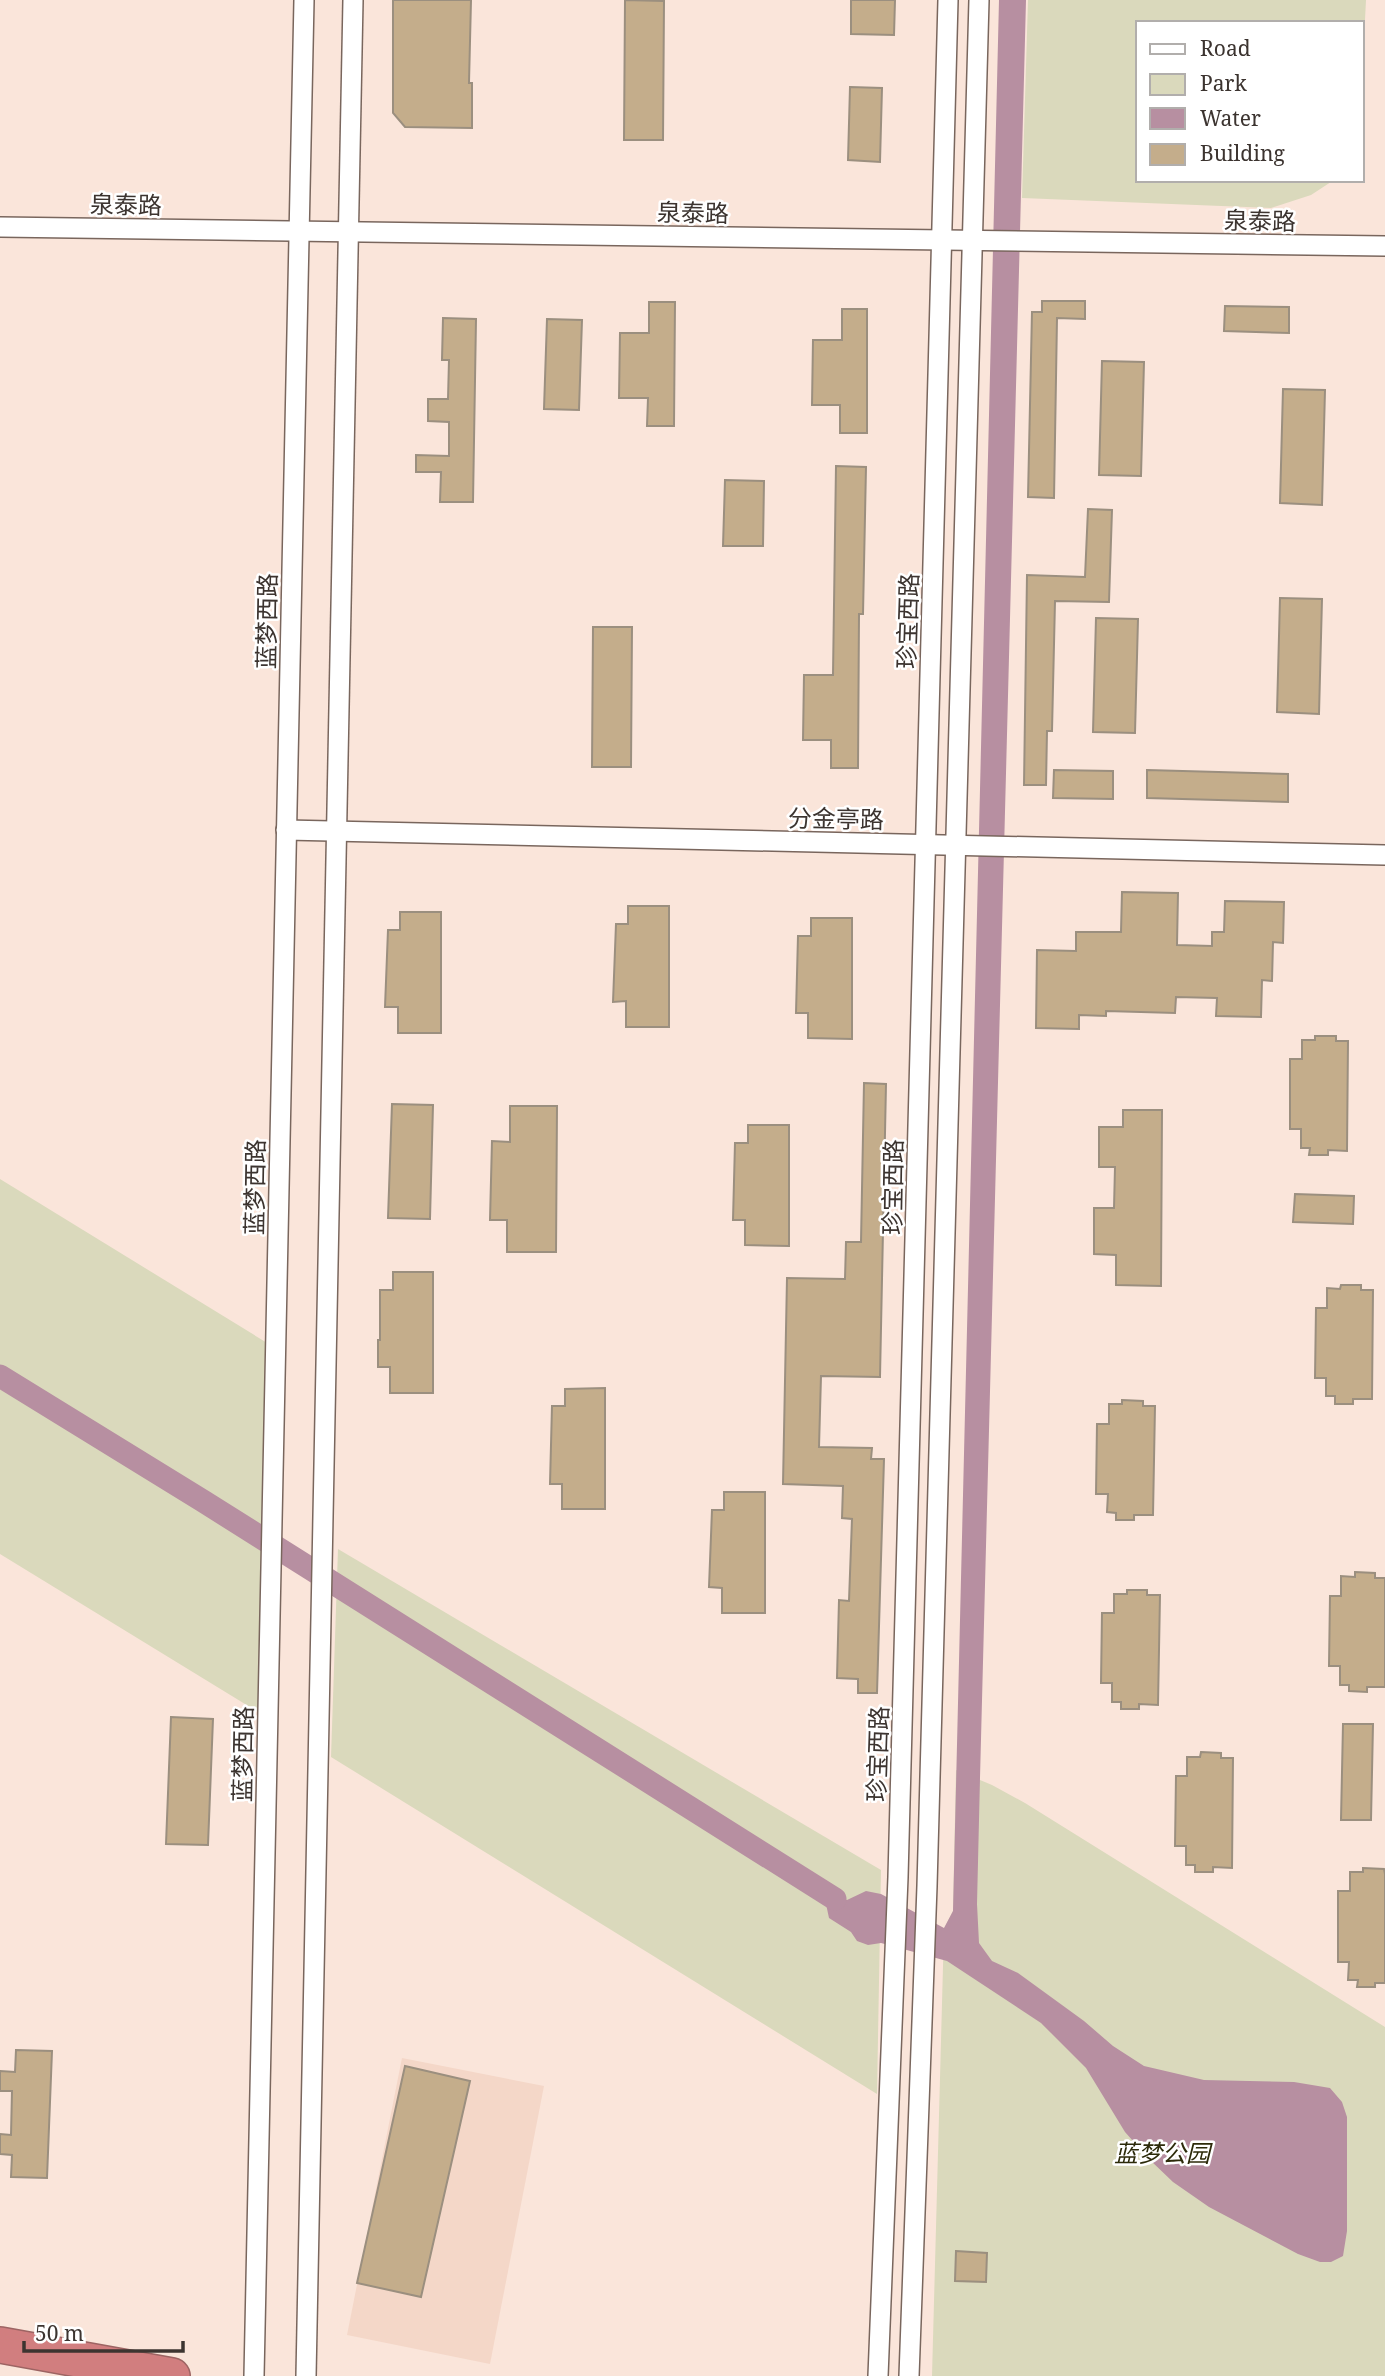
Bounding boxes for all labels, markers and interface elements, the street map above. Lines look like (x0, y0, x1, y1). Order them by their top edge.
legend (1136, 21, 1364, 182)
text: Road (1200, 34, 1251, 62)
text: Park (1200, 69, 1247, 97)
text: Water (1200, 104, 1261, 132)
text: Building (1200, 139, 1285, 167)
street label: 泉泰路 (90, 187, 162, 221)
street label: 泉泰路 (657, 195, 729, 229)
street label: 泉泰路 (1224, 203, 1296, 237)
street label: 珍宝西路 (889, 572, 925, 670)
street label: 蓝梦西路 (249, 573, 283, 669)
street label: 分金亭路 (788, 801, 884, 835)
street label: 蓝梦西路 (237, 1139, 271, 1235)
street label: 珍宝西路 (875, 1139, 909, 1235)
street label: 珍宝西路 (859, 1705, 895, 1803)
street label: 蓝梦西路 (225, 1706, 259, 1802)
park label: 蓝梦公园 (1114, 2136, 1213, 2169)
scale bar (24, 2310, 184, 2354)
text: 50 m (35, 2319, 84, 2347)

